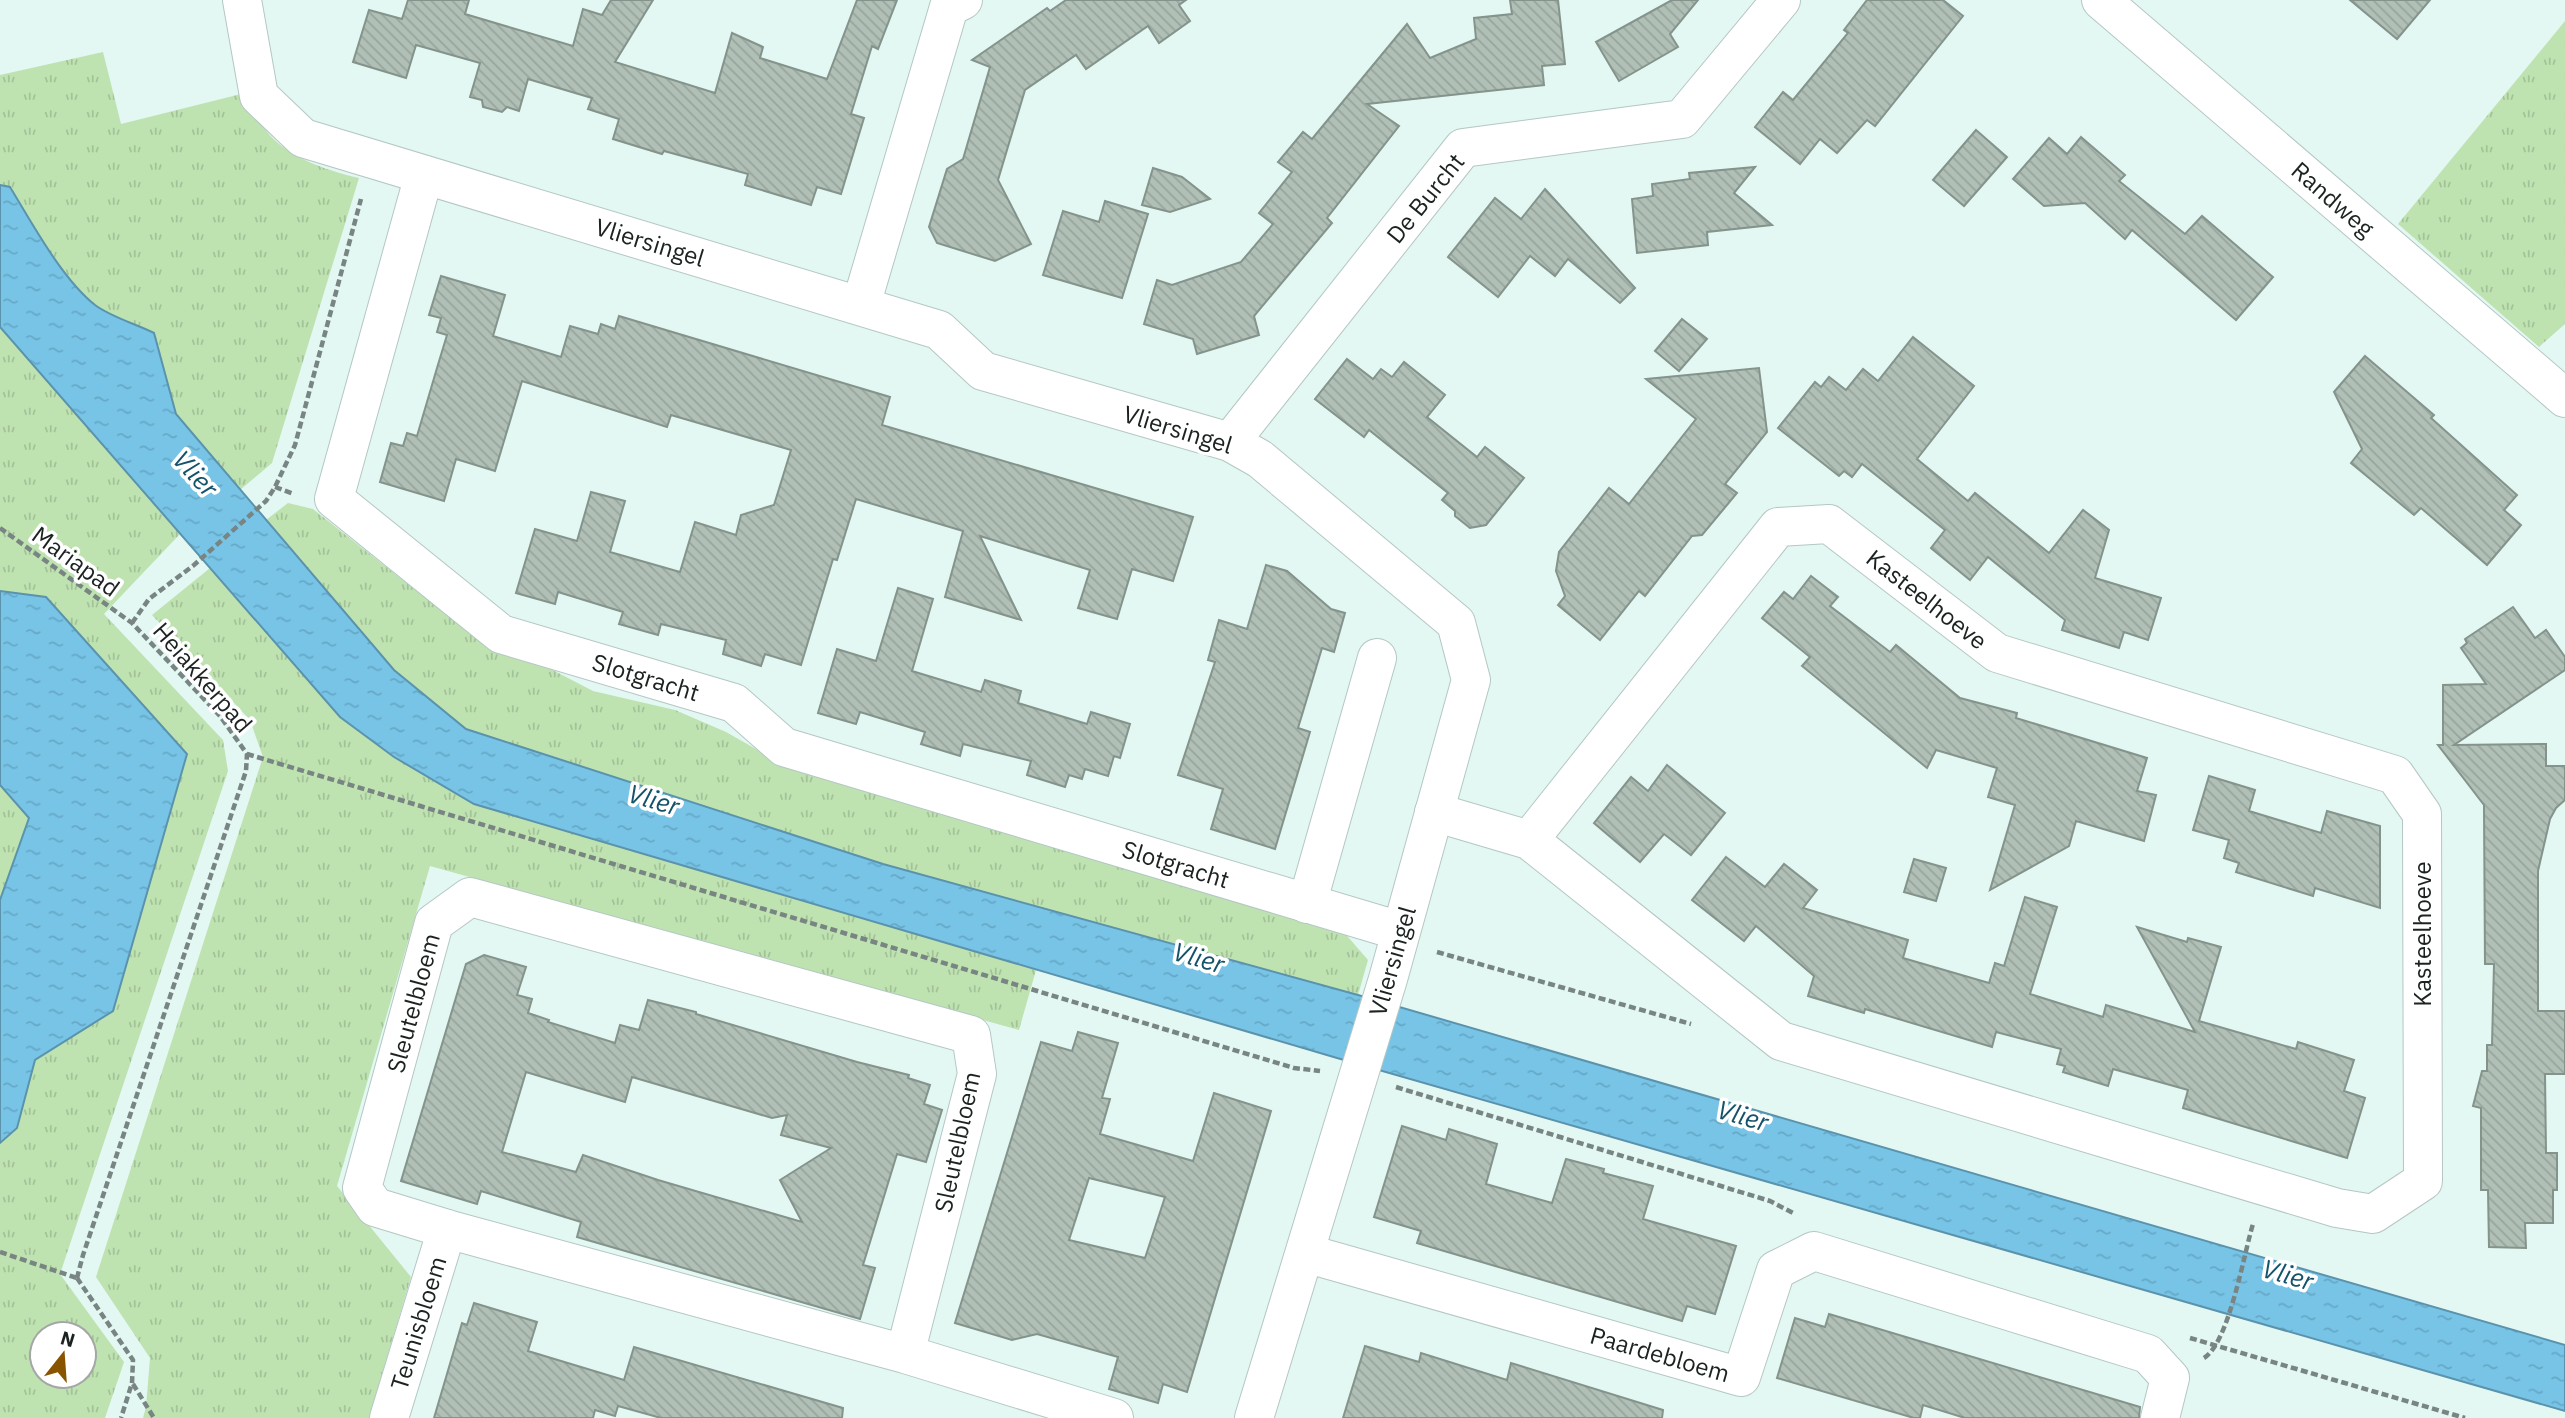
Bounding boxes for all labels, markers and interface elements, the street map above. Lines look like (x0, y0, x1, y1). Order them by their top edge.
street label: De Burcht (1379, 146, 1471, 250)
street label: Randweg (2285, 154, 2381, 244)
street label: Vliersingel (591, 210, 709, 274)
street label: Vliersingel (1119, 397, 1237, 461)
water label: Vlier (166, 442, 227, 505)
street label: Mariapad (26, 518, 126, 604)
street label: Kasteelhoeve (1860, 542, 1994, 656)
street label: Heiakkerpad (146, 615, 260, 739)
street label: Slotgracht (589, 646, 703, 708)
water label: Vlier (624, 776, 685, 823)
street label: Slotgracht (1119, 833, 1233, 895)
street label: Kasteelhoeve (2406, 861, 2438, 1007)
street label: Vliersingel (1361, 902, 1423, 1020)
street label: Sleutelbloem (379, 930, 447, 1076)
water label: Vlier (1169, 934, 1230, 981)
street label: Sleutelbloem (926, 1069, 988, 1215)
water label: Vlier (1713, 1092, 1774, 1139)
water label: Vlier (2258, 1251, 2319, 1298)
street label: Teunisbloem (382, 1252, 454, 1394)
street label: Paardebloem (1587, 1319, 1733, 1389)
north arrow (28, 1320, 98, 1390)
text: N (58, 1325, 78, 1352)

